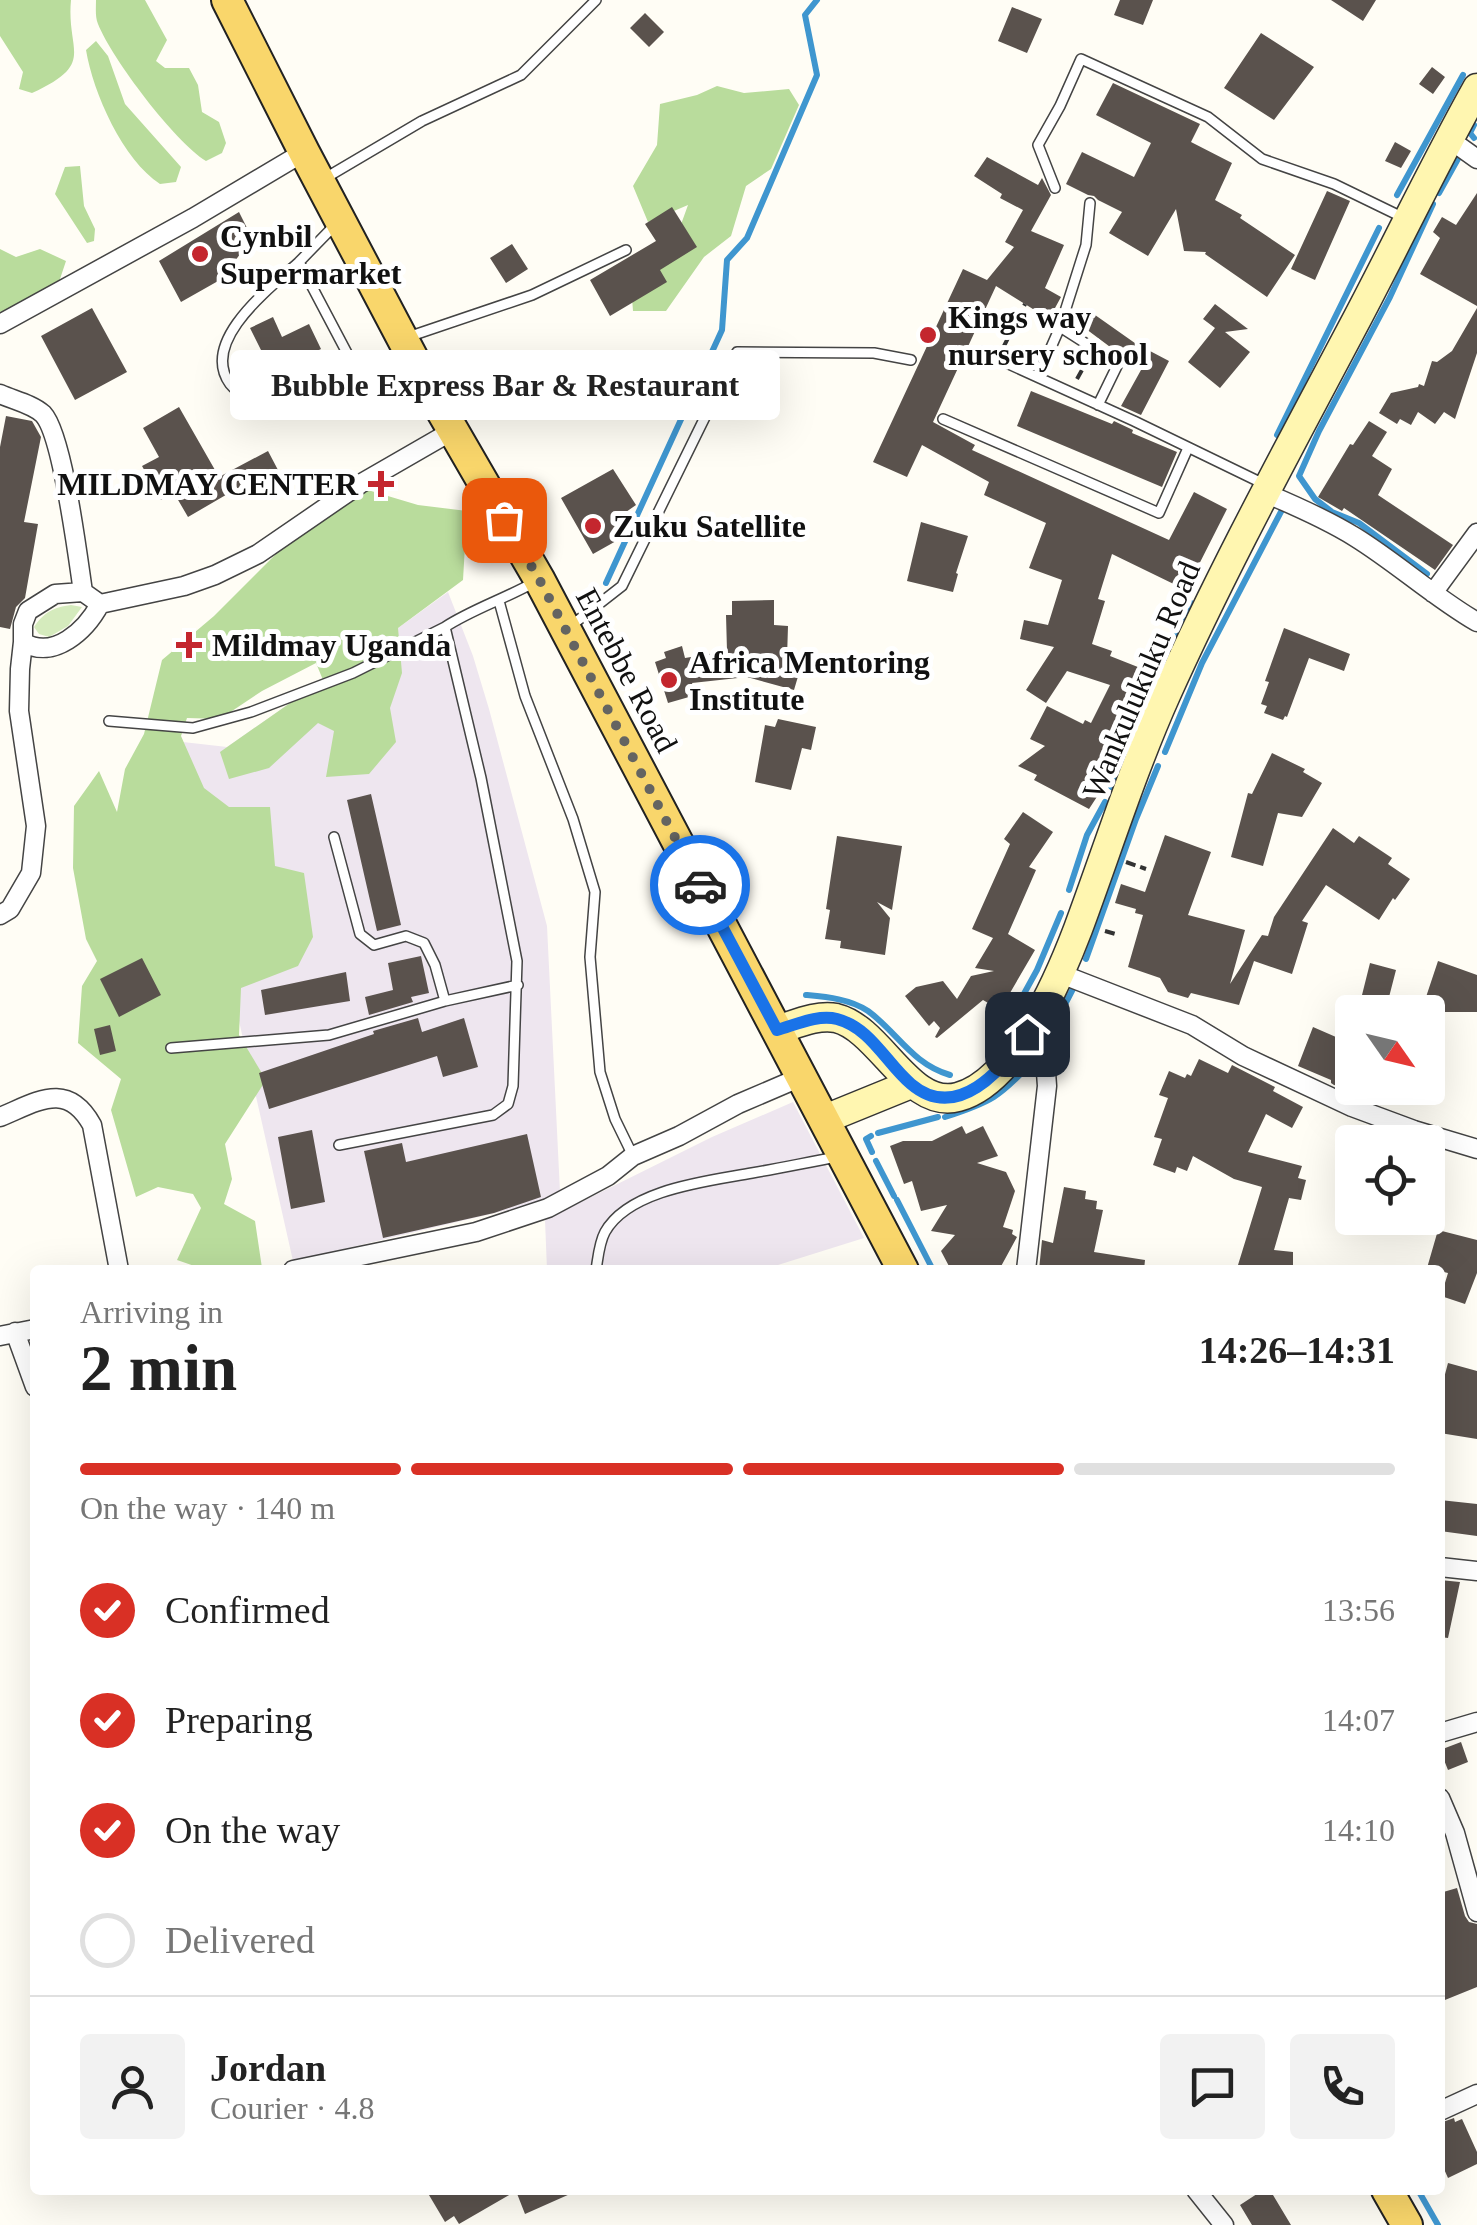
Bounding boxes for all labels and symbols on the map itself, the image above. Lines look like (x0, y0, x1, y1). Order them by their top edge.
place label: Cynbil Supermarket (220, 218, 402, 291)
marker: Cynbil Supermarket (189, 243, 211, 265)
place label: Kings way nursery school (948, 299, 1148, 372)
marker: Kings way nursery school (917, 324, 939, 346)
callout: Bubble Express Bar & Restaurant (229, 350, 779, 420)
place label: MILDMAY CENTER (57, 466, 359, 502)
marker: MILDMAY CENTER (368, 471, 394, 497)
pin (462, 478, 547, 563)
place label: Zuku Satellite (613, 508, 806, 544)
marker: Zuku Satellite (582, 515, 604, 537)
street label: Wankulukuku Road (1075, 556, 1207, 804)
street label: Entebbe Road (569, 582, 685, 758)
place label: Mildmay Uganda (212, 627, 451, 663)
marker: Mildmay Uganda (176, 632, 202, 658)
place label: Africa Mentoring Institute (689, 644, 930, 717)
marker: Africa Mentoring Institute (658, 669, 680, 691)
courier (650, 835, 750, 935)
pin (985, 992, 1070, 1077)
north arrow (1335, 995, 1445, 1105)

